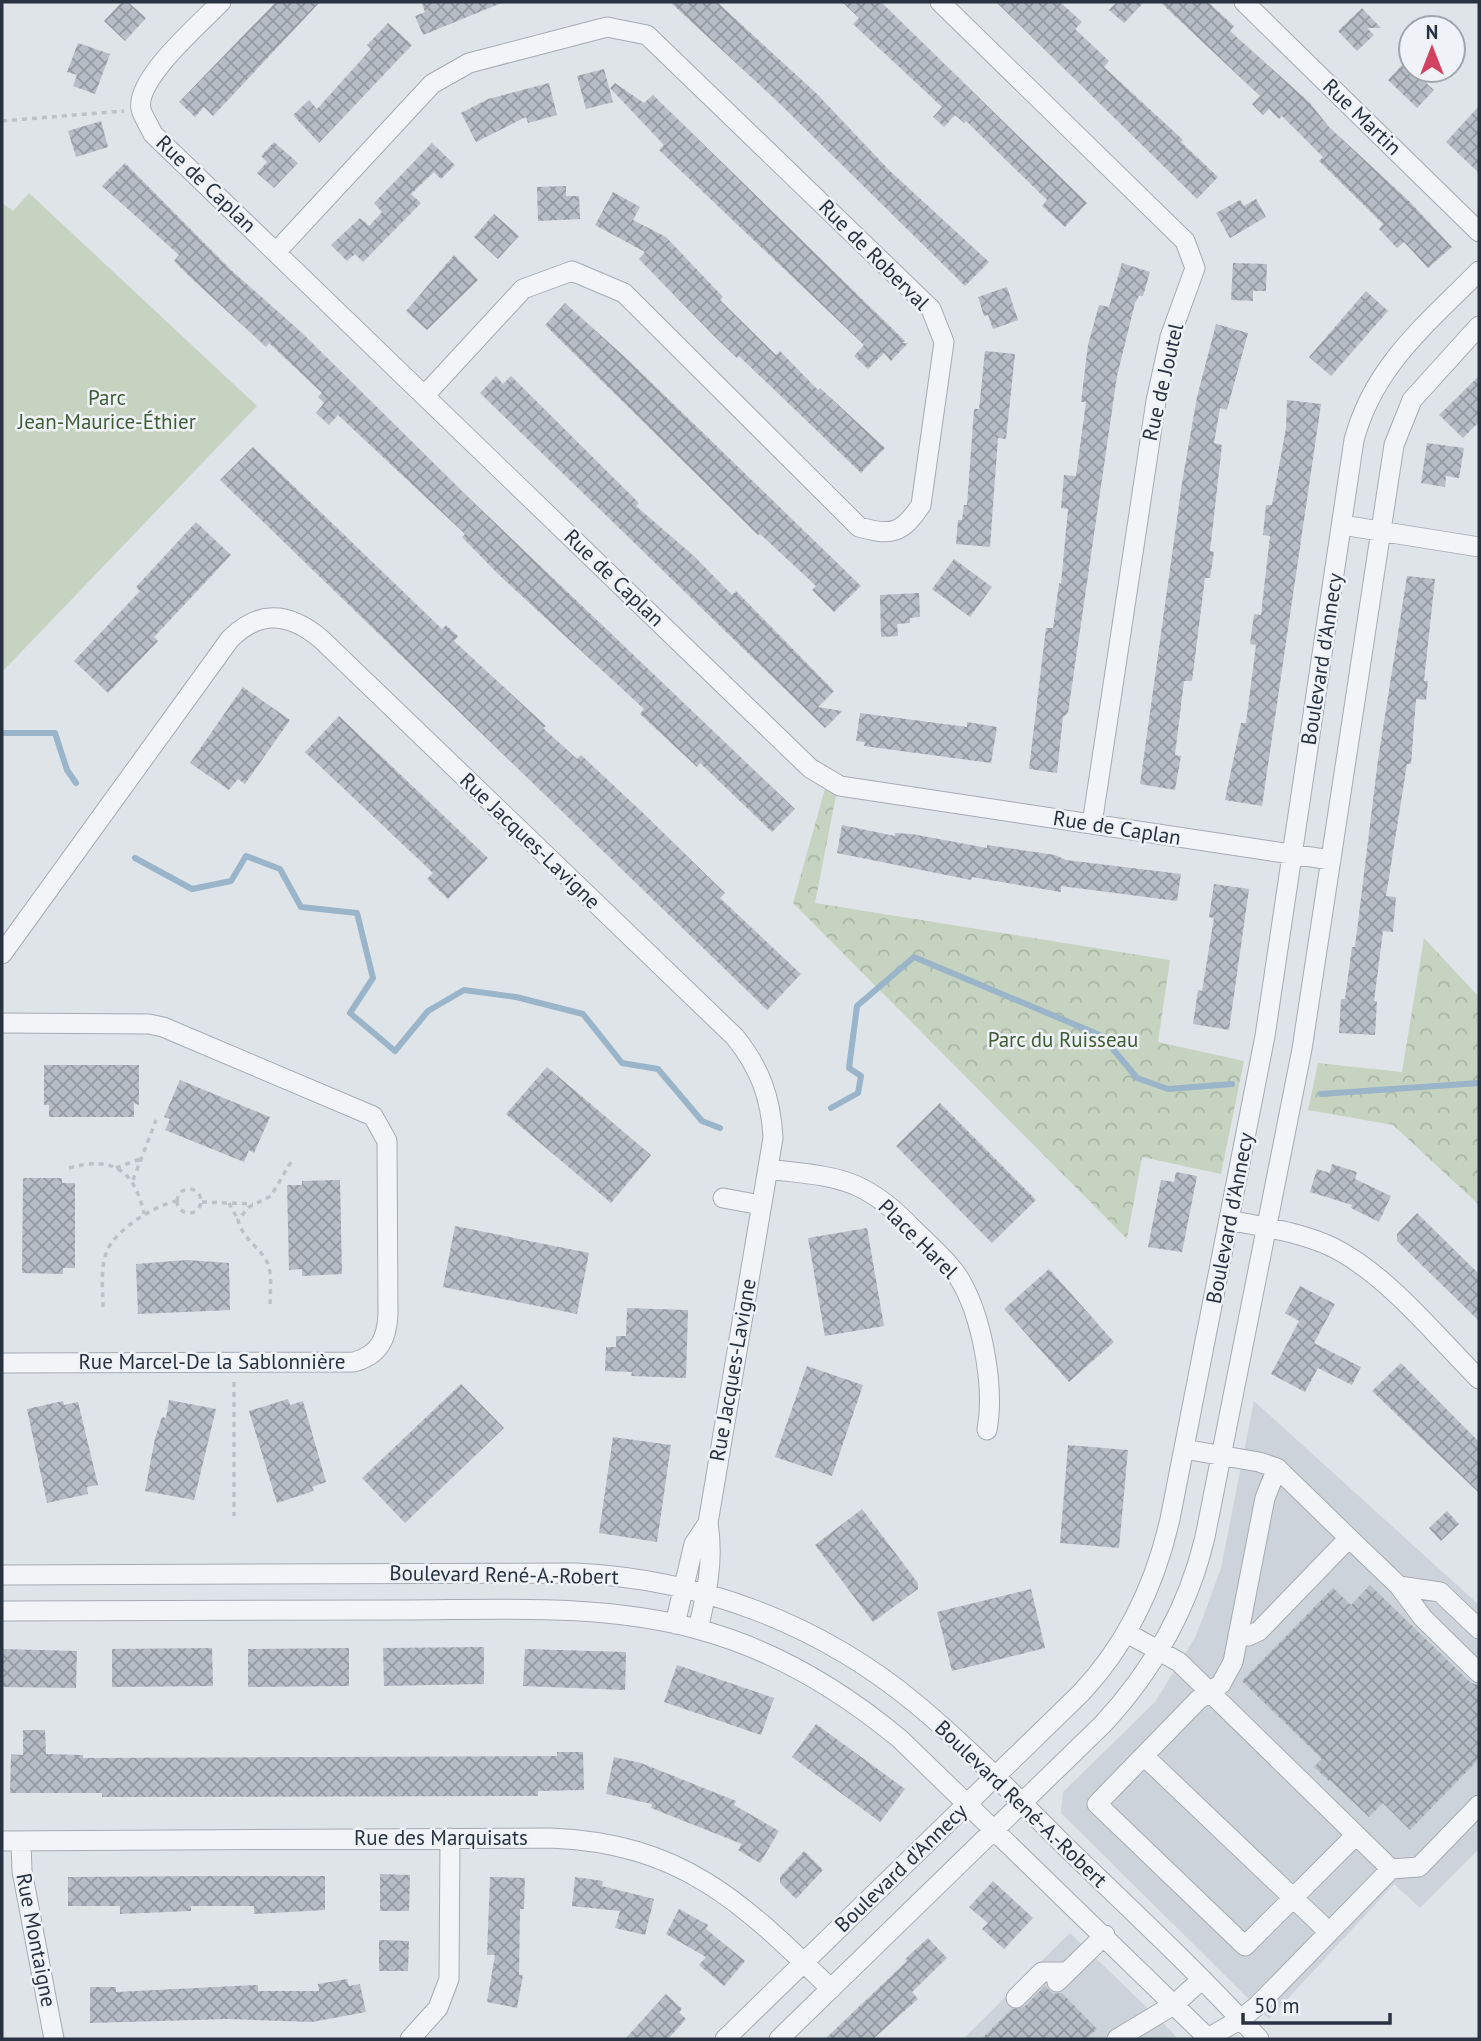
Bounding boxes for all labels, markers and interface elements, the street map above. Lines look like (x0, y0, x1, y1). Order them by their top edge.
north arrow (1397, 14, 1467, 84)
text: N (1426, 20, 1438, 44)
street label: Rue Martin (1317, 73, 1407, 161)
street label: Rue de Caplan (151, 129, 262, 238)
street label: Rue de Roberval (813, 193, 936, 316)
street label: Rue de Joutel (1136, 320, 1189, 443)
park label: Parc Jean-Maurice-Éthier (17, 384, 196, 435)
street label: Rue de Caplan (559, 523, 670, 632)
street label: Boulevard d'Annecy (1295, 571, 1348, 747)
street label: Rue Jacques-Lavigne (454, 767, 606, 915)
street label: Rue de Caplan (1051, 804, 1183, 851)
park label: Parc du Ruisseau (988, 1026, 1138, 1053)
street label: Boulevard d'Annecy (1200, 1130, 1259, 1306)
street label: Place Harel (873, 1193, 964, 1284)
street label: Rue Jacques-Lavigne (703, 1276, 762, 1463)
street label: Rue Marcel-De la Sablonnière (79, 1348, 345, 1375)
street label: Boulevard René-A.-Robert (389, 1559, 619, 1590)
street label: Boulevard René-A.-Robert (929, 1714, 1113, 1893)
street label: Boulevard d'Annecy (829, 1797, 973, 1938)
street label: Rue des Marquisats (354, 1824, 528, 1851)
street label: Rue Montaigne (10, 1871, 63, 2009)
scale bar (1243, 1982, 1390, 2026)
text: 50 m (1254, 1992, 1300, 2019)

